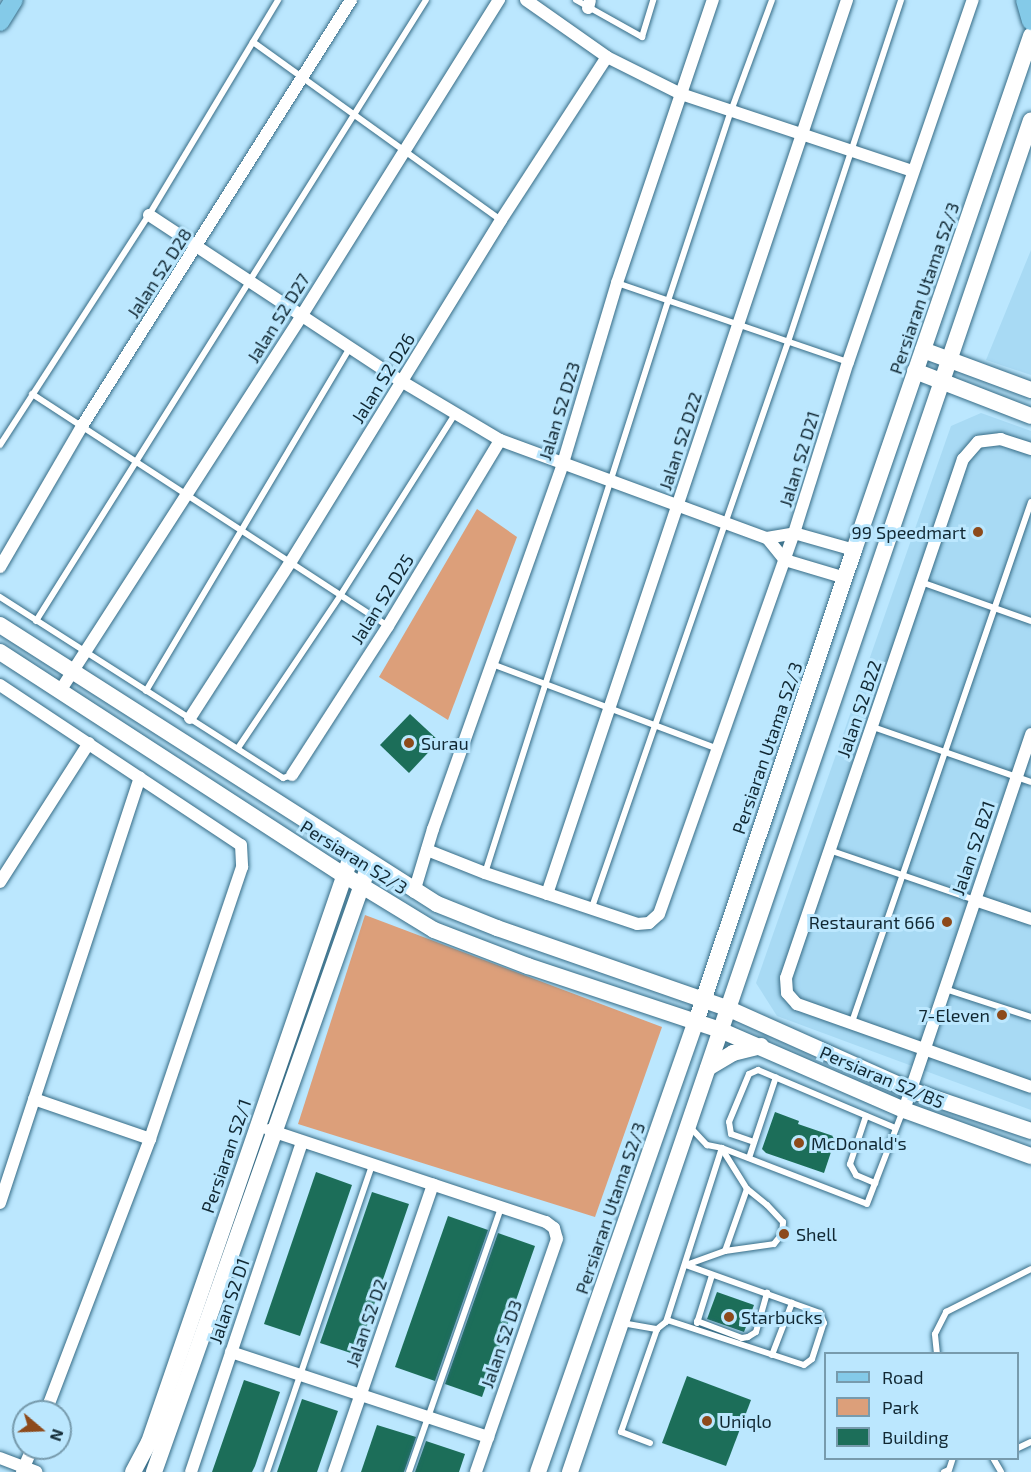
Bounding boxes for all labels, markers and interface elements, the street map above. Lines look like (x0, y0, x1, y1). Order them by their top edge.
street label: Persiaran Utama S2/3 (884, 199, 964, 377)
street label: Jalan S2 D28 (122, 224, 196, 322)
street label: Jalan S2 D27 (242, 269, 314, 367)
street label: Jalan S2 D26 (347, 329, 419, 427)
street label: Jalan S2 D23 (534, 359, 584, 463)
street label: Jalan S2 D22 (654, 389, 706, 493)
street label: Jalan S2 D21 (774, 408, 824, 510)
place label: 99 Speedmart (851, 521, 966, 543)
marker: 99 Speedmart (971, 525, 985, 539)
street label: Jalan S2 D25 (346, 550, 418, 648)
street label: Jalan S2 B22 (832, 658, 886, 760)
street label: Persiaran Utama S2/3 (727, 659, 807, 837)
place label: Surau (421, 732, 469, 754)
marker: Surau (402, 736, 416, 750)
street label: Jalan S2 B21 (947, 798, 999, 898)
street label: Persiaran S2/3 (297, 816, 411, 898)
place label: Restaurant 666 (809, 911, 935, 933)
marker: Restaurant 666 (940, 915, 954, 929)
place label: 7-Eleven (918, 1004, 990, 1026)
marker: 7-Eleven (995, 1008, 1009, 1022)
street label: Persiaran S2/B5 (817, 1041, 947, 1113)
street label: Persiaran S2/1 (196, 1096, 256, 1216)
street label: Persiaran Utama S2/3 (570, 1119, 650, 1297)
place label: McDonald's (811, 1132, 907, 1154)
marker: McDonald's (792, 1136, 806, 1150)
place label: Shell (796, 1223, 837, 1245)
marker: Shell (777, 1227, 791, 1241)
street label: Jalan S2 D1 (204, 1255, 254, 1347)
street label: Jalan S2 D2 (341, 1276, 391, 1370)
street label: Jalan S2 D3 (476, 1297, 526, 1391)
place label: Starbucks (741, 1306, 823, 1328)
marker: Starbucks (722, 1310, 736, 1324)
legend (824, 1352, 1019, 1460)
text: Road (882, 1366, 923, 1388)
text: Park (882, 1396, 919, 1418)
north arrow (12, 1400, 72, 1460)
place label: Uniqlo (719, 1410, 772, 1432)
marker: Uniqlo (700, 1414, 714, 1428)
text: Building (882, 1426, 949, 1448)
text: N (47, 1427, 68, 1444)

